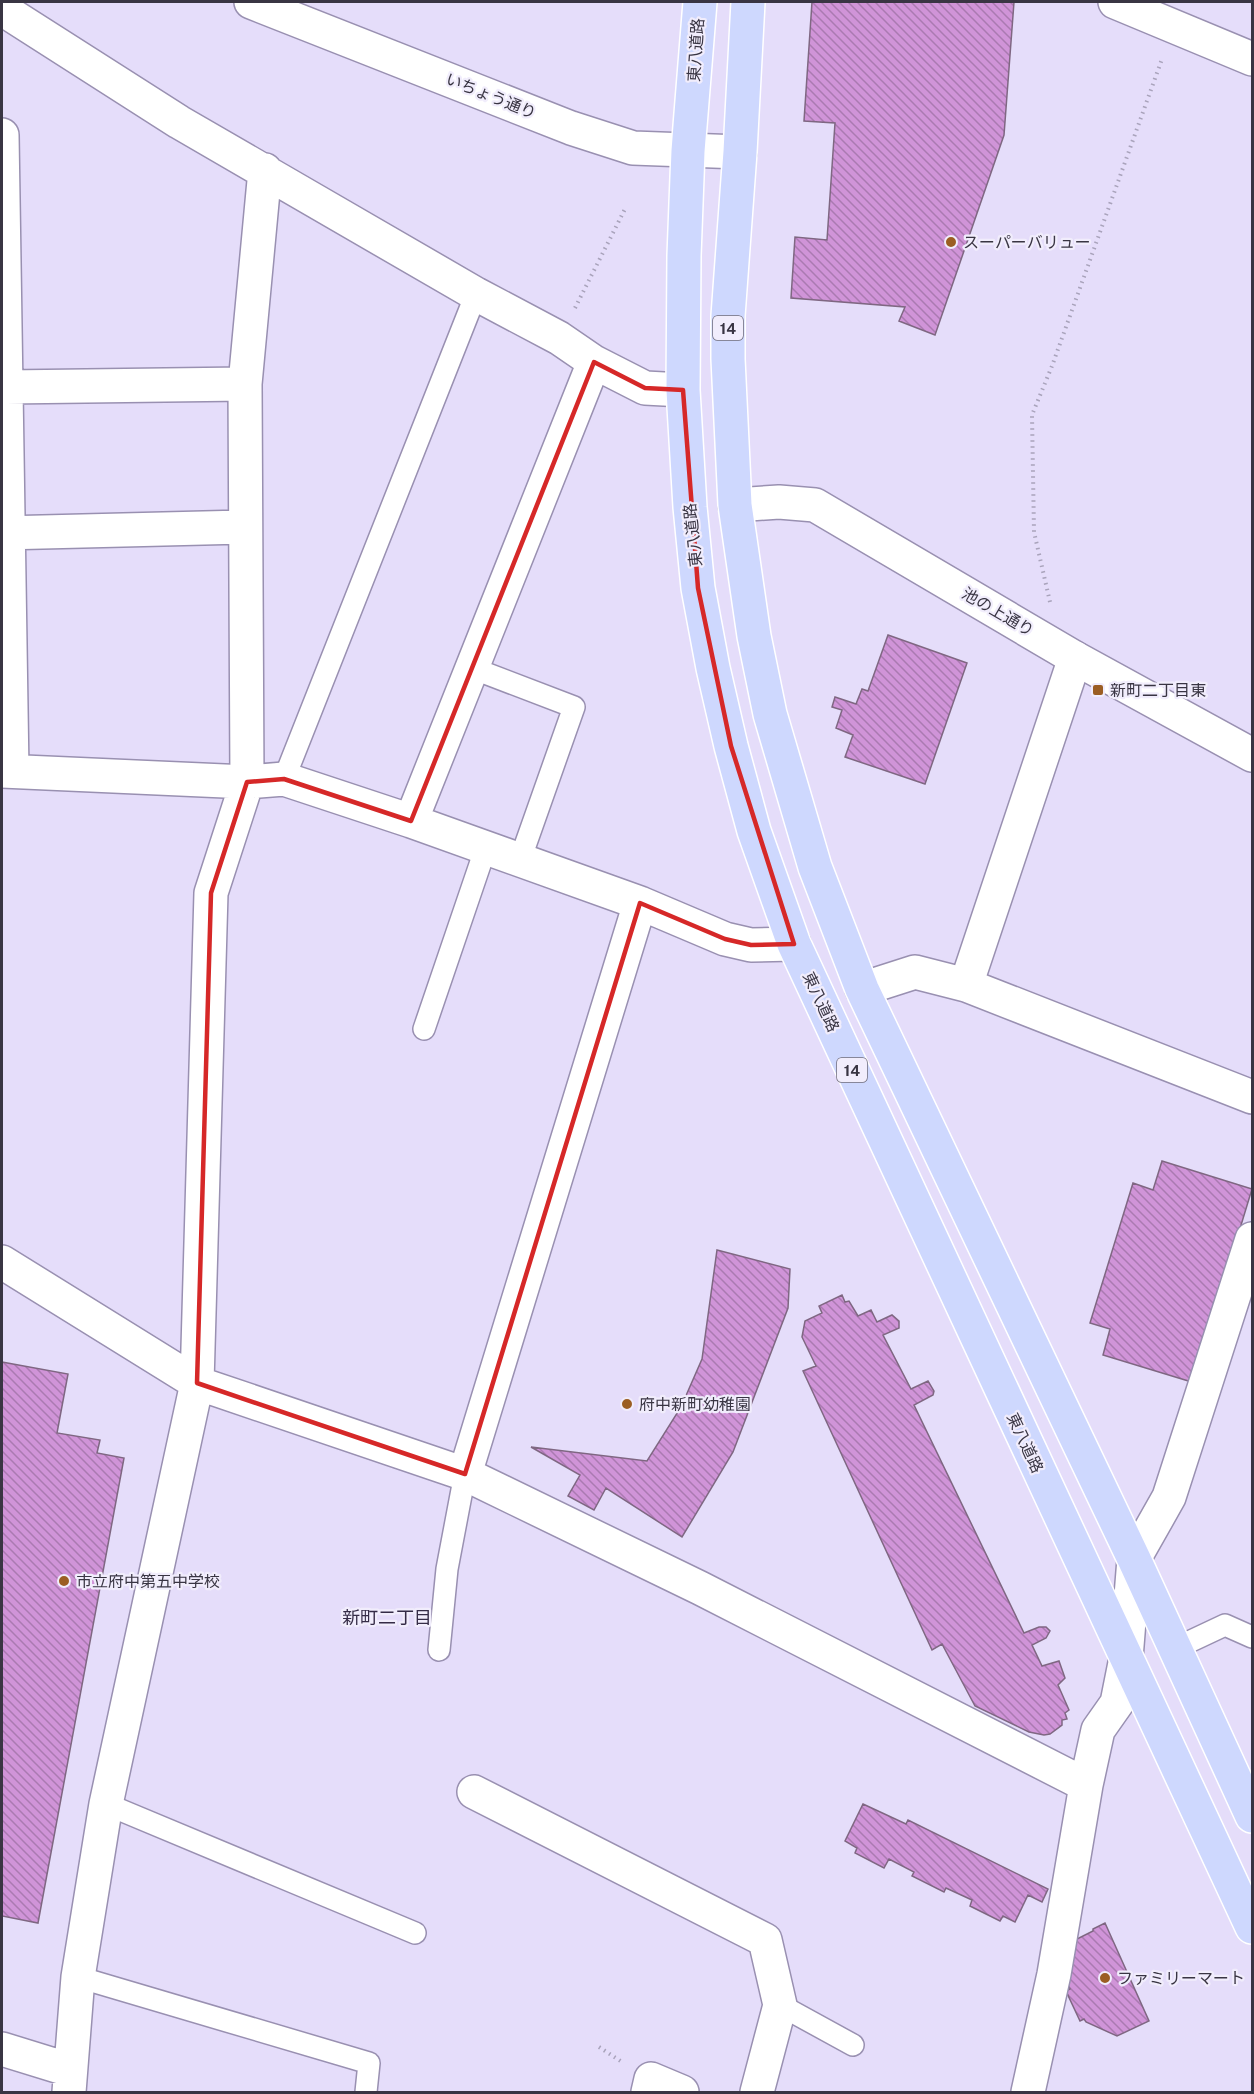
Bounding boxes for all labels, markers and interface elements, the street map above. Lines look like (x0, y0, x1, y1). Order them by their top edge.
street label: 東八道路 (684, 17, 708, 83)
street label: いちょう通り (443, 69, 539, 123)
place label: スーパーバリュー (963, 233, 1091, 252)
marker: スーパーバリュー (944, 235, 958, 249)
road number: 14 (713, 316, 743, 340)
street label: 東八道路 (680, 502, 706, 568)
street label: 池の上通り (959, 584, 1037, 640)
place label: 新町二丁目東 (1110, 681, 1206, 700)
marker: 新町二丁目東 (1091, 683, 1105, 697)
street label: 東八道路 (799, 969, 843, 1035)
road number: 14 (837, 1058, 867, 1082)
place label: 府中新町幼稚園 (639, 1395, 751, 1414)
marker: 府中新町幼稚園 (620, 1397, 634, 1411)
street label: 東八道路 (1003, 1410, 1047, 1476)
place label: 市立府中第五中学校 (76, 1572, 220, 1591)
marker: 市立府中第五中学校 (57, 1574, 71, 1588)
district label: 新町二丁目 (342, 1607, 432, 1628)
place label: ファミリーマート (1117, 1969, 1245, 1988)
marker: ファミリーマート (1098, 1971, 1112, 1985)

